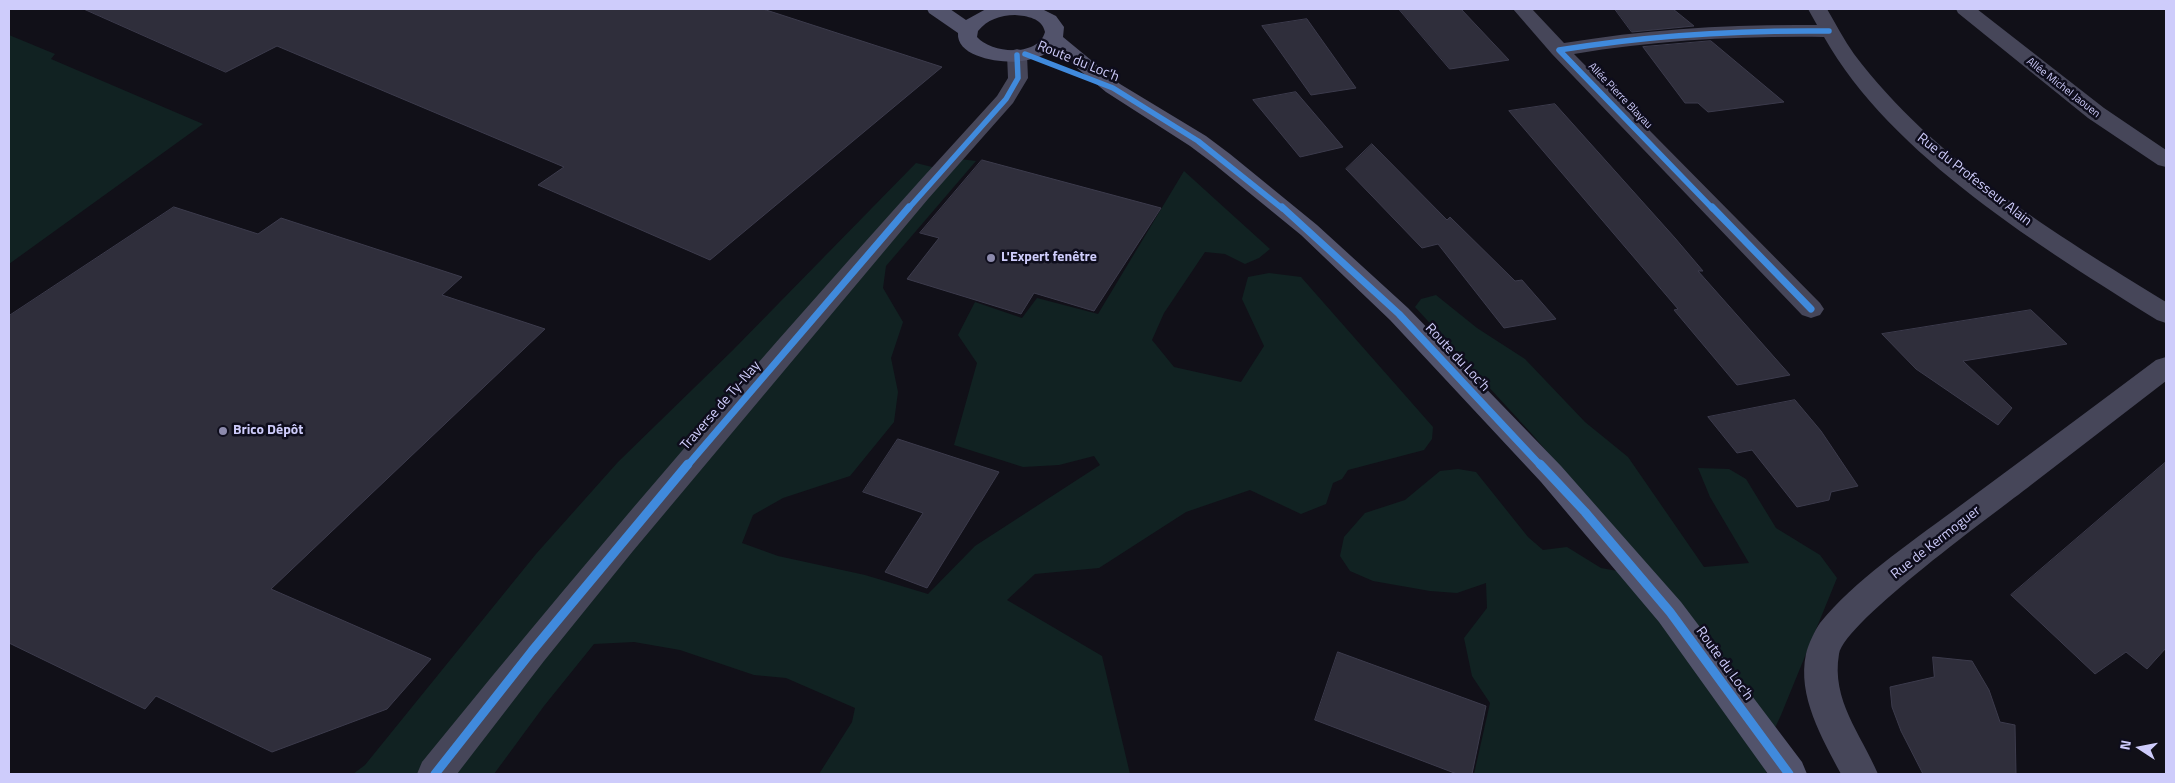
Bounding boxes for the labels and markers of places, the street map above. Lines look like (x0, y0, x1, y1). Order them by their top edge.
place label: L'Expert fenêtre (1001, 250, 1097, 266)
marker: L'Expert fenêtre (985, 252, 997, 264)
place label: Brico Dépôt (233, 423, 303, 439)
marker: Brico Dépôt (217, 425, 229, 437)

